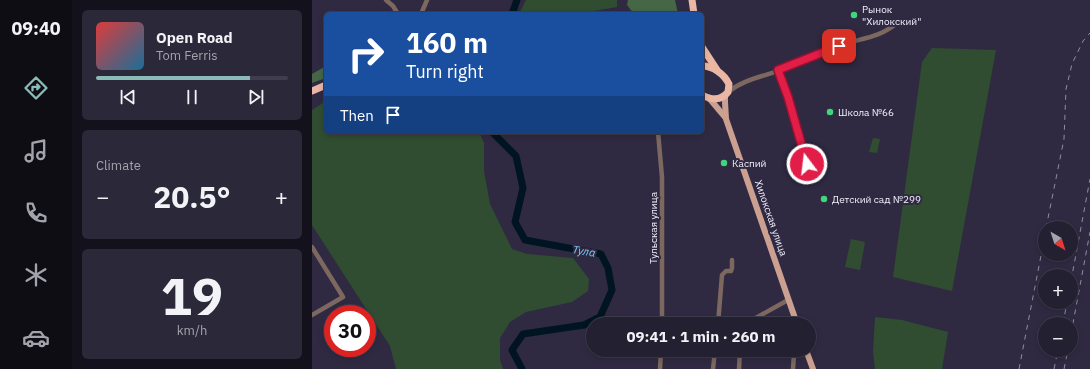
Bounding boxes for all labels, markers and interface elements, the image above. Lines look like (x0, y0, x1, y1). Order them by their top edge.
place label: Рынок "Хилокский" (862, 3, 921, 28)
marker: Рынок "Хилокский" (849, 10, 859, 20)
text: 09:40 (11, 17, 61, 40)
text: 160 m (406, 24, 488, 61)
text: Open Road (156, 28, 233, 47)
icon: right (340, 28, 392, 80)
pin (822, 29, 856, 63)
icon: arrive (828, 35, 850, 57)
text: Tom Ferris (156, 47, 218, 64)
text: Turn right (406, 60, 484, 83)
icon: directions (22, 74, 50, 102)
icon: previous (117, 86, 139, 108)
icon: pause (181, 86, 203, 108)
icon: next (245, 86, 267, 108)
icon: arrive (382, 104, 404, 126)
text: Then (340, 106, 374, 125)
place label: Школа №66 (838, 106, 894, 119)
marker: Школа №66 (825, 107, 835, 117)
icon: music (22, 137, 50, 165)
position arrow (786, 143, 828, 185)
text: Climate (96, 157, 141, 174)
place label: Каспий (732, 157, 767, 170)
marker: Каспий (719, 158, 729, 168)
text: 20.5° (153, 177, 231, 216)
street label: Хилокская улица (752, 178, 790, 258)
text: − (96, 182, 109, 211)
text: + (275, 182, 288, 211)
street label: Тульская улица (647, 191, 660, 264)
place label: Детский сад №299 (832, 193, 921, 206)
marker: Детский сад №299 (819, 194, 829, 204)
icon: phone (22, 199, 50, 227)
north arrow (1038, 221, 1078, 261)
map controls (1038, 221, 1078, 357)
water label: Тула (571, 242, 597, 260)
icon: climate (22, 261, 50, 289)
text: 19 (161, 262, 223, 329)
button: + (1038, 269, 1078, 309)
speed limit sign: 30 (324, 305, 376, 357)
button: − (1038, 317, 1078, 357)
text: km/h (177, 322, 207, 339)
icon: car (22, 324, 50, 352)
text: 09:41 · 1 min · 260 m (627, 327, 775, 346)

